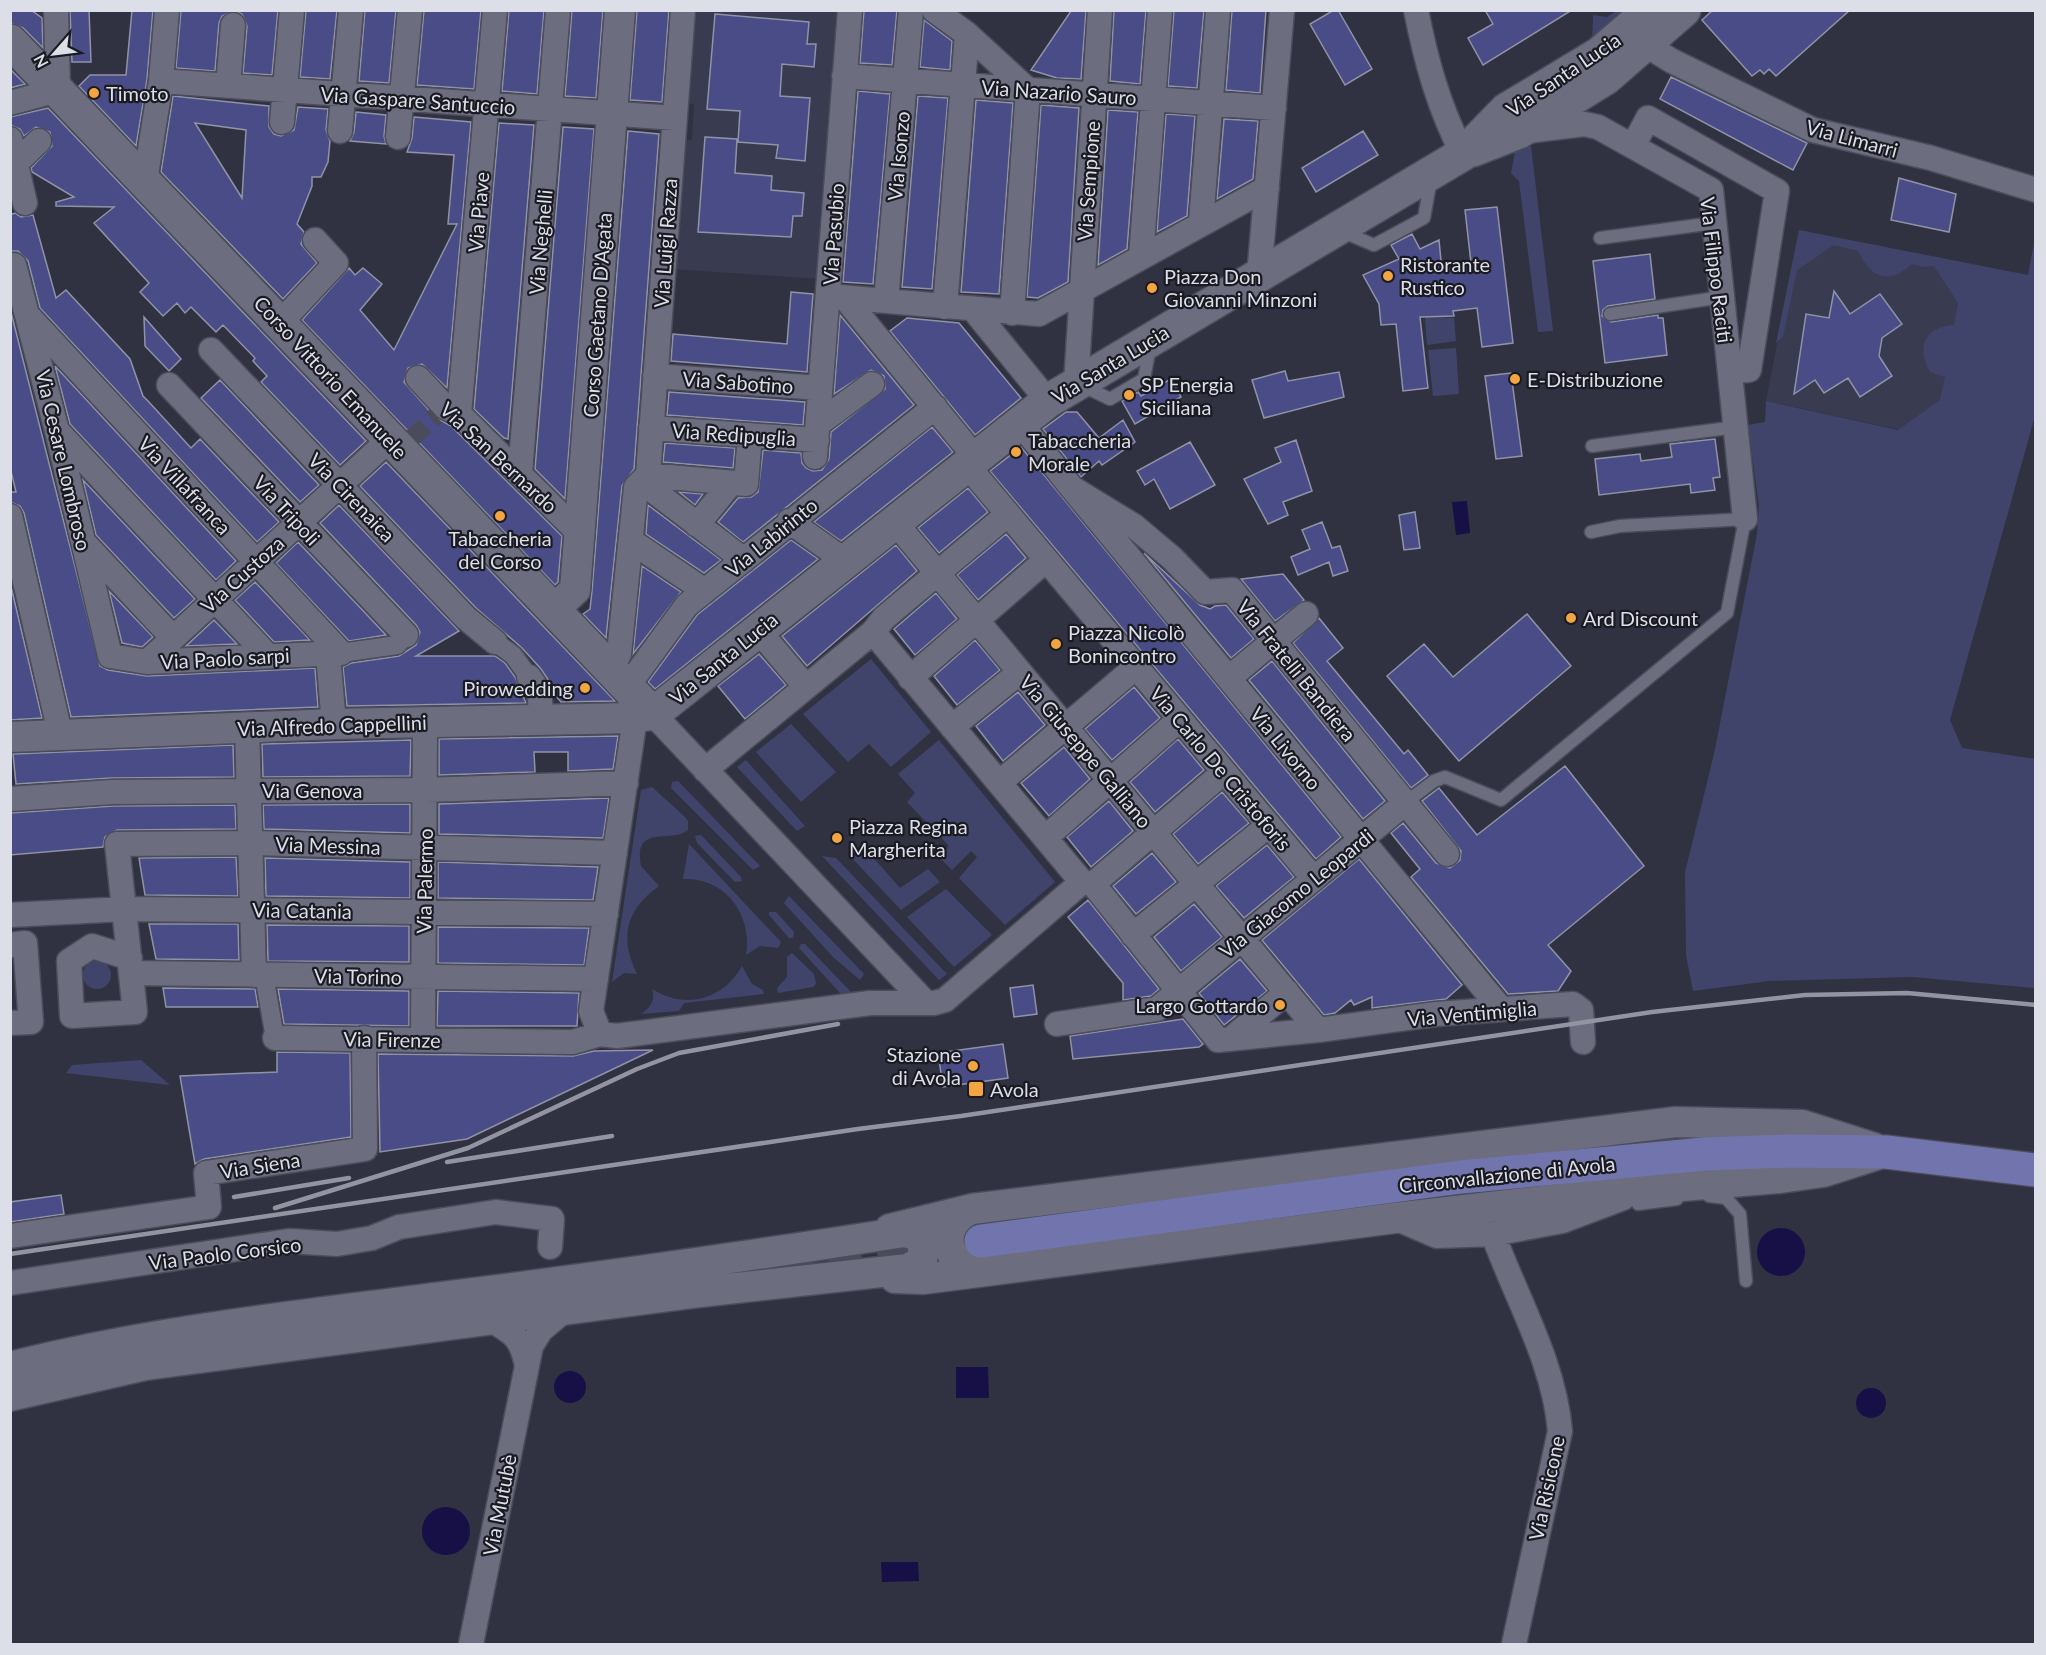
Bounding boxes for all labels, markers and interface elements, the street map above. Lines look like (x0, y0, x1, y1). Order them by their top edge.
north arrow (24, 24, 84, 84)
street label: Via Santa Lucia (1501, 27, 1625, 121)
text: N (29, 51, 52, 71)
street label: Via Nazario Sauro (980, 75, 1138, 109)
place label: Timoto (106, 81, 169, 105)
street label: Via Gaspare Santuccio (320, 81, 516, 119)
marker: Timoto (87, 86, 101, 100)
street label: Via Isonzo (882, 110, 914, 202)
street label: Via Limarri (1803, 114, 1901, 162)
street label: Via Sempione (1072, 120, 1104, 242)
street label: Via Piave (463, 171, 493, 253)
street label: Via Luigi Razza (649, 177, 681, 309)
street label: Via Pasubio (817, 182, 849, 286)
street label: Via Neghelli (523, 189, 557, 295)
street label: Via Filippo Raciti (1696, 196, 1738, 344)
street label: Corso Gaetano D'Agata (578, 212, 616, 418)
place label: Ristorante Rustico (1400, 252, 1490, 299)
place label: Piazza Don Giovanni Minzoni (1164, 264, 1317, 311)
marker: Ristorante Rustico (1381, 269, 1395, 283)
marker: Piazza Don Giovanni Minzoni (1145, 281, 1159, 295)
street label: Corso Vittorio Emanuele (249, 291, 413, 463)
street label: Via Santa Lucia (1047, 320, 1173, 408)
street label: Via Sabotino (682, 366, 794, 398)
street label: Via Cesare Lombroso (31, 367, 97, 553)
place label: E-Distribuzione (1527, 367, 1663, 391)
place label: SP Energia Siciliana (1141, 372, 1234, 419)
marker: E-Distribuzione (1508, 372, 1522, 386)
marker: SP Energia Siciliana (1122, 388, 1136, 402)
street label: Via San Bernardo (435, 397, 563, 517)
street label: Via Redipuglia (671, 418, 797, 450)
place label: Tabaccheria Morale (1028, 428, 1131, 475)
street label: Via Villafranca (134, 431, 236, 539)
marker: Tabaccheria Morale (1009, 445, 1023, 459)
street label: Via Cirenaica (304, 448, 400, 546)
street label: Via Tripoli (249, 470, 325, 550)
street label: Via Labirinto (720, 493, 822, 581)
marker: Tabaccheria del Corso (493, 509, 507, 523)
place label: Tabaccheria del Corso (448, 526, 552, 573)
street label: Via Custoza (195, 530, 289, 618)
street label: Via Fratelli Bandiera (1233, 594, 1361, 746)
place label: Ard Discount (1583, 606, 1698, 630)
street label: Via Santa Lucia (664, 607, 782, 709)
marker: Ard Discount (1564, 611, 1578, 625)
place label: Piazza Nicolò Bonincontro (1068, 620, 1185, 667)
marker: Piazza Nicolò Bonincontro (1049, 637, 1063, 651)
street label: Via Paolo sarpi (160, 643, 290, 673)
street label: Via Giuseppe Galliano (1015, 670, 1157, 832)
place label: Pirowedding (463, 676, 573, 700)
marker: Pirowedding (578, 681, 592, 695)
street label: Via Carlo De Cristoforis (1145, 681, 1297, 855)
street label: Via Livorno (1245, 702, 1327, 794)
street label: Via Alfredo Cappellini (237, 710, 427, 740)
street label: Via Genova (262, 778, 362, 802)
place label: Piazza Regina Margherita (849, 814, 968, 861)
street label: Via Giacomo Leopardi (1214, 823, 1378, 963)
street label: Via Palermo (411, 828, 437, 934)
street label: Via Messina (275, 831, 381, 859)
marker: Piazza Regina Margherita (830, 831, 844, 845)
street label: Via Catania (252, 897, 352, 923)
street label: Via Torino (314, 963, 402, 989)
place label: Largo Gottardo (1135, 993, 1268, 1017)
street label: Via Ventimiglia (1406, 995, 1538, 1031)
marker: Largo Gottardo (1273, 998, 1287, 1012)
street label: Via Firenze (343, 1026, 441, 1052)
place label: Stazione di Avola (887, 1042, 961, 1089)
marker: Stazione di Avola (966, 1059, 980, 1073)
place label: Avola (990, 1077, 1039, 1101)
marker: Avola (967, 1080, 985, 1098)
street label: Via Siena (218, 1147, 302, 1183)
street label: Circonvallazione di Avola (1398, 1151, 1616, 1197)
street label: Via Paolo Corsico (147, 1232, 303, 1274)
street label: Via Risicone (1523, 1433, 1569, 1543)
street label: Via Mutubè (477, 1452, 521, 1558)

